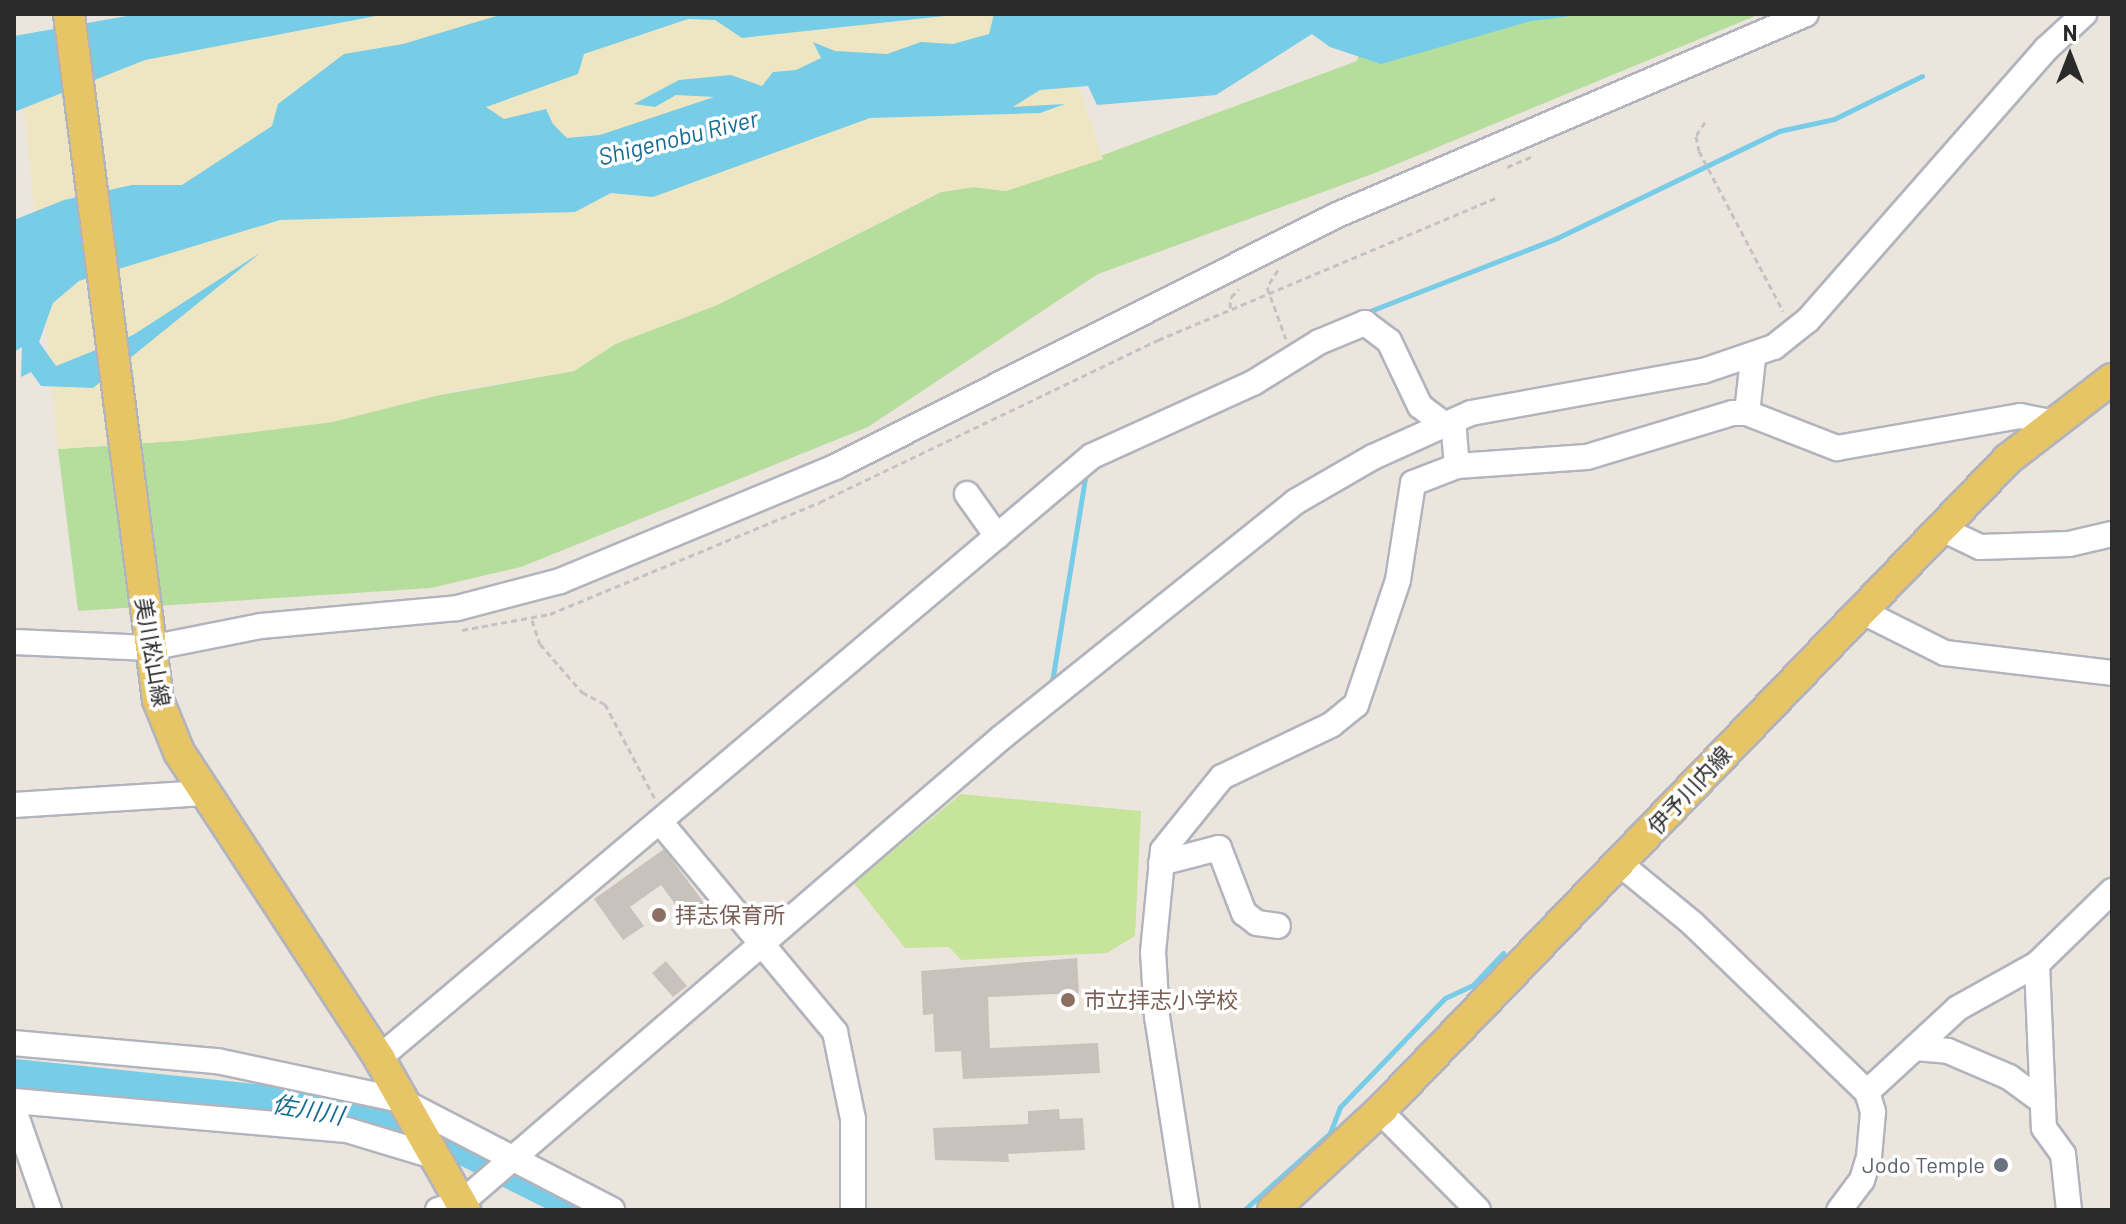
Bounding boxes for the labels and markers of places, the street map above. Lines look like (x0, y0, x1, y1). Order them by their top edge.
place label: 拝志保育所 (675, 902, 785, 928)
marker: 拝志保育所 (650, 906, 668, 924)
place label: 市立拝志小学校 (1084, 987, 1238, 1013)
marker: 市立拝志小学校 (1059, 991, 1077, 1009)
place label: Jodo Temple (1862, 1152, 1985, 1178)
marker: Jodo Temple (1992, 1156, 2010, 1174)

